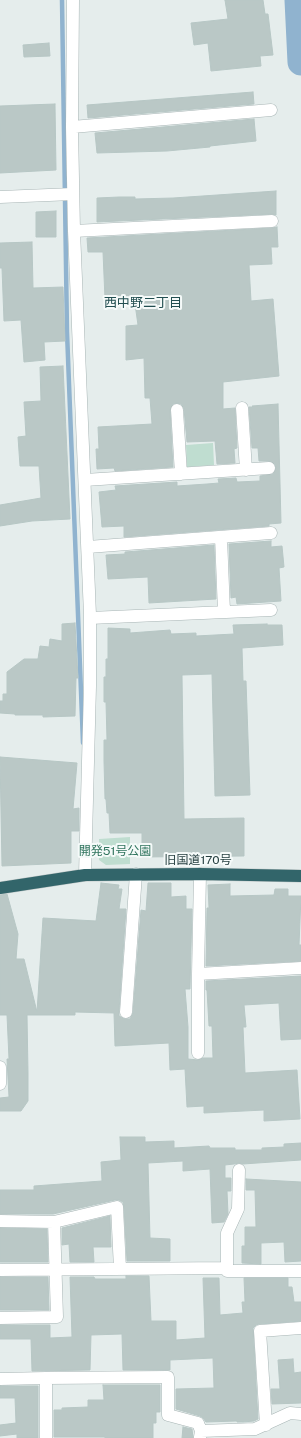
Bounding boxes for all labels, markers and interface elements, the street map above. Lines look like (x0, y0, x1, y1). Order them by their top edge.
district label: 西中野二丁目 (104, 295, 182, 311)
park label: 開発51号公園 (79, 844, 151, 858)
street label: 旧国道170号 (164, 853, 232, 867)

